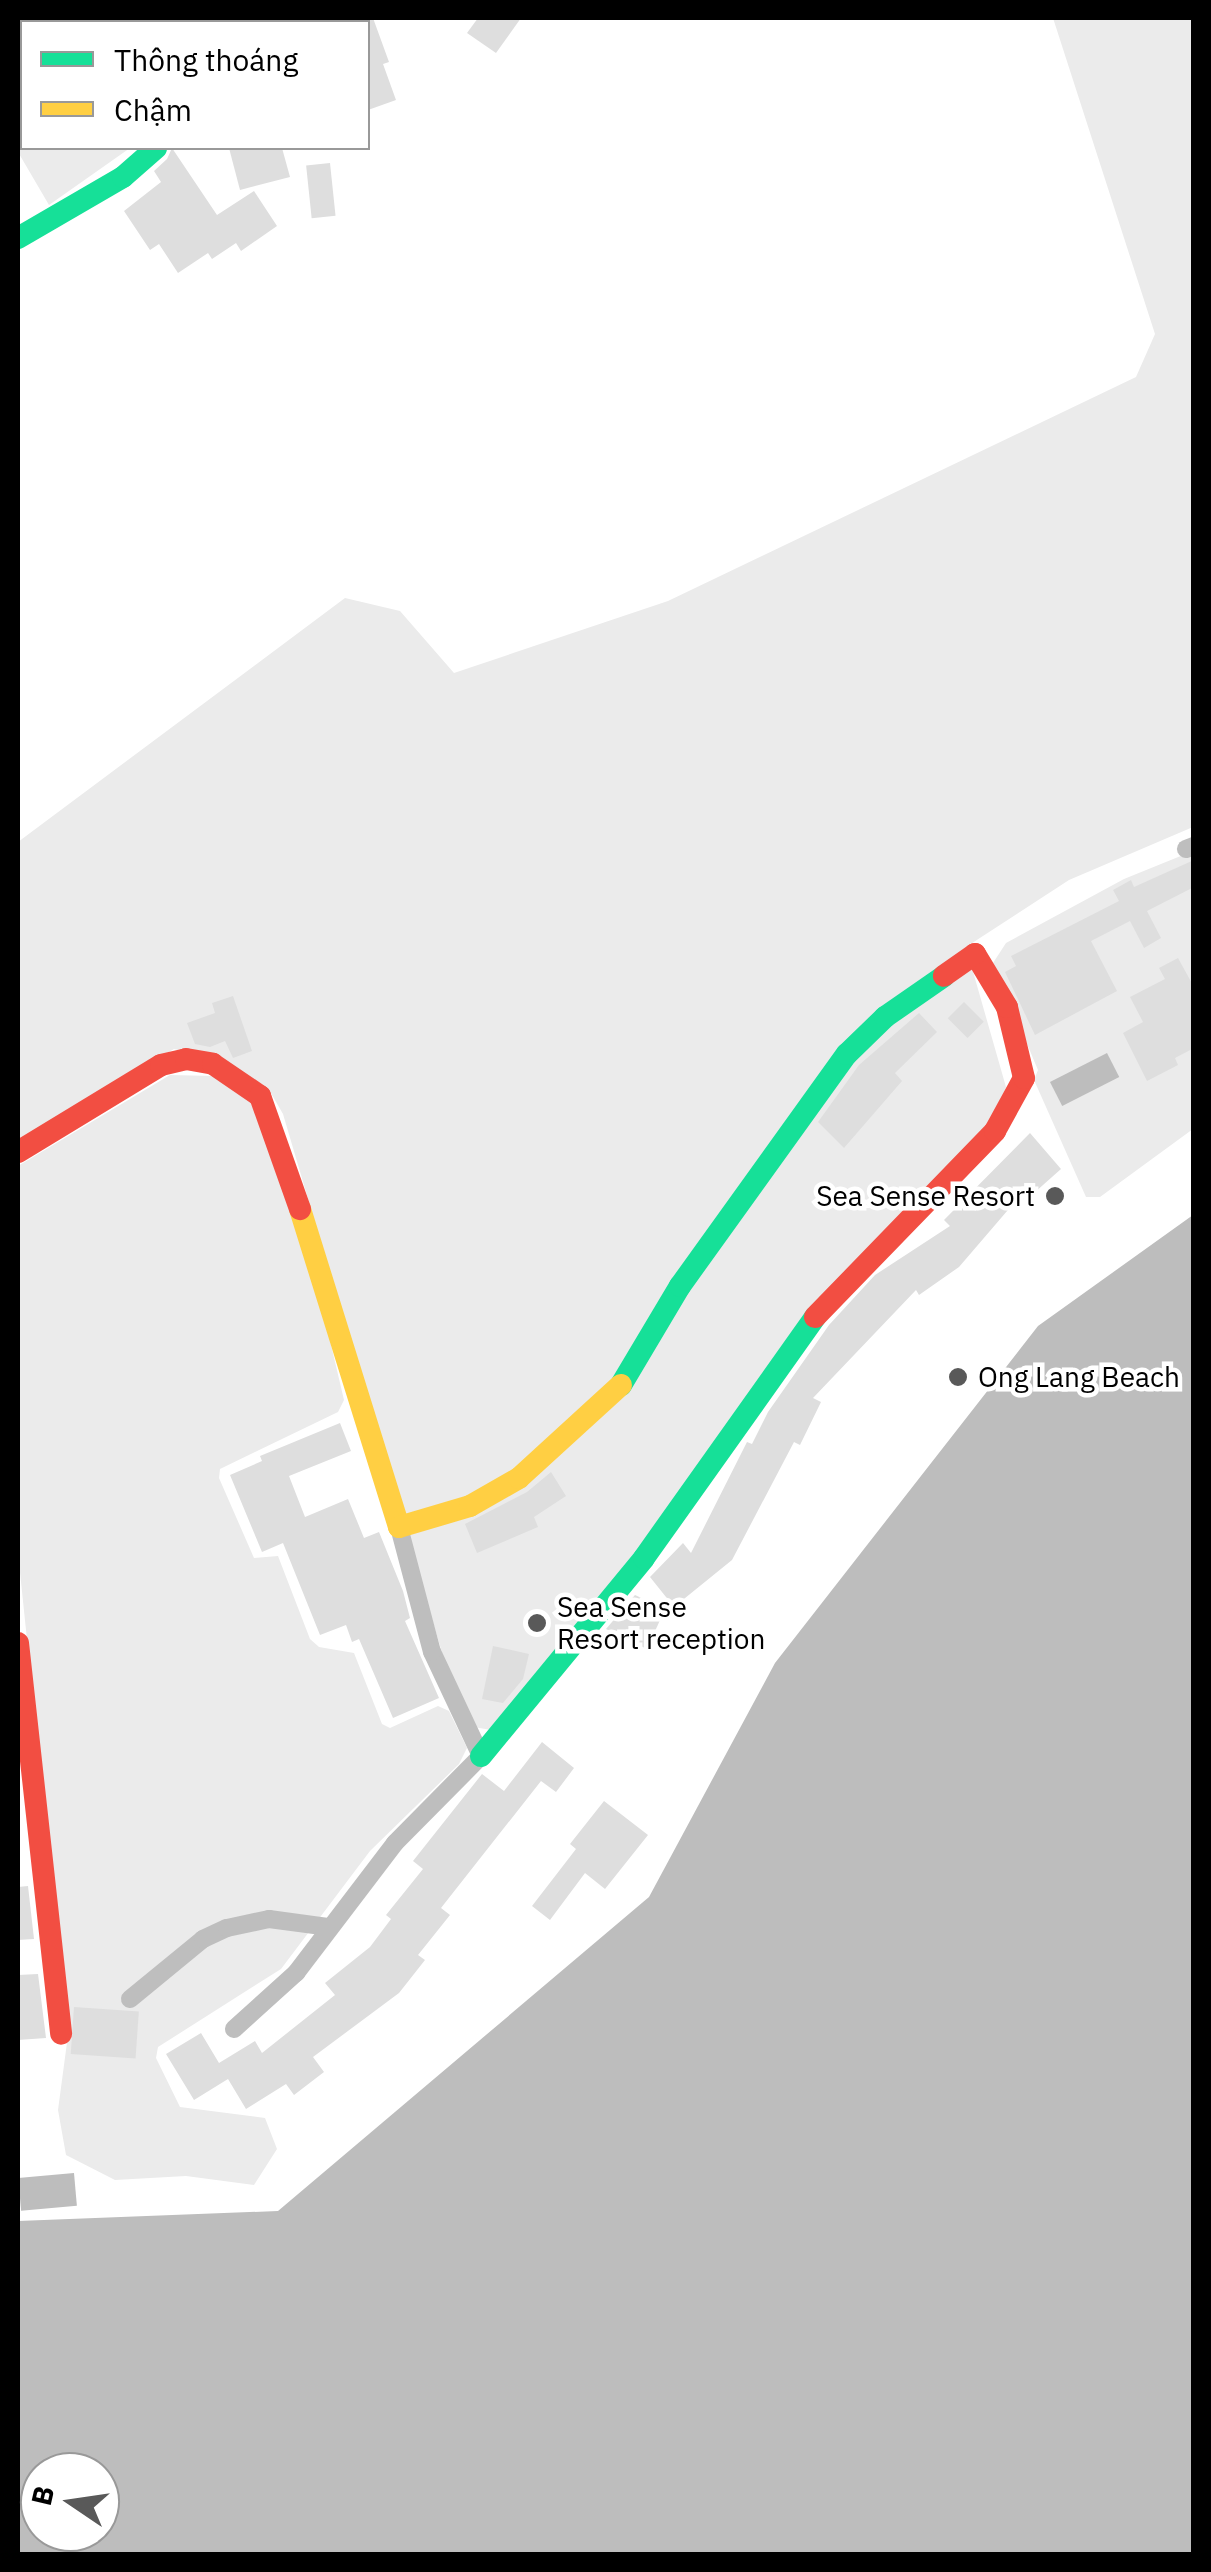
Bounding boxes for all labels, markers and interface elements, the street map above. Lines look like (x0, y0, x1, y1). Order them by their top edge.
legend (20, 20, 370, 150)
text: Thông thoáng (114, 40, 298, 79)
text: Chậm (114, 90, 192, 129)
place label: Sea Sense Resort (816, 1179, 1035, 1213)
marker: Sea Sense Resort (1044, 1185, 1066, 1207)
place label: Ong Lang Beach (978, 1360, 1180, 1394)
marker: Ong Lang Beach (947, 1366, 969, 1388)
place label: Sea Sense Resort reception (557, 1590, 765, 1656)
marker: Sea Sense Resort reception (526, 1612, 548, 1634)
north arrow (20, 2452, 120, 2552)
text: B (22, 2482, 62, 2509)

